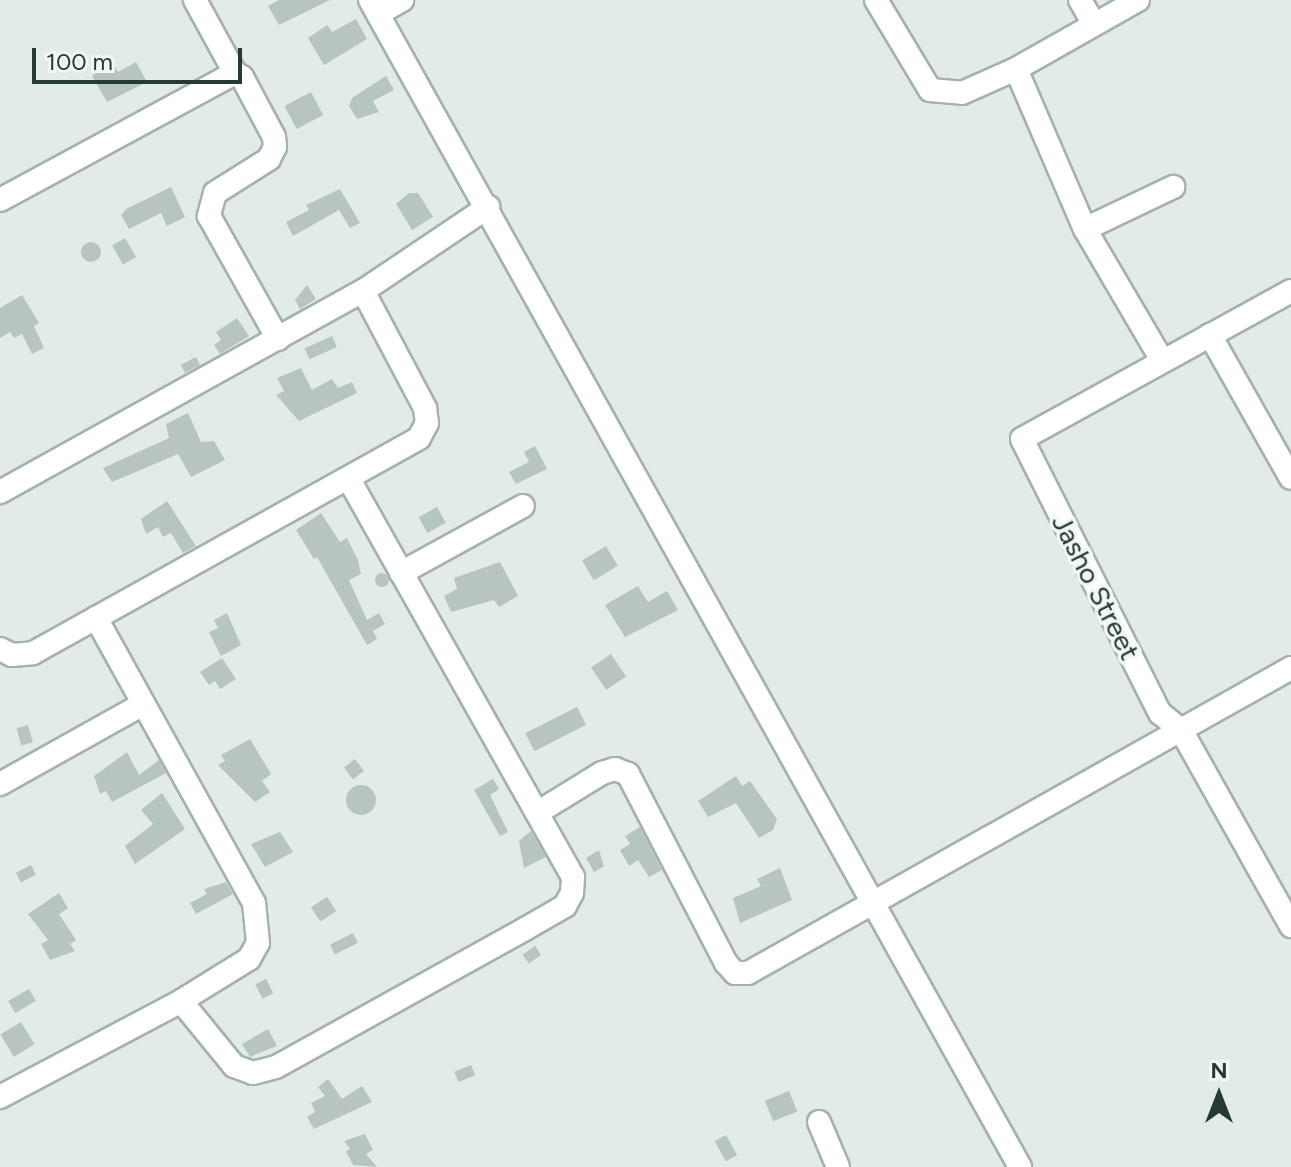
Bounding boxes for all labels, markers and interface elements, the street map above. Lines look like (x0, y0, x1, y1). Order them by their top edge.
scale bar (36, 32, 246, 82)
text: 100 m (46, 47, 113, 76)
street label: Jasho Street (1045, 509, 1147, 665)
north arrow (1179, 1055, 1259, 1135)
text: N (1210, 1057, 1228, 1084)

